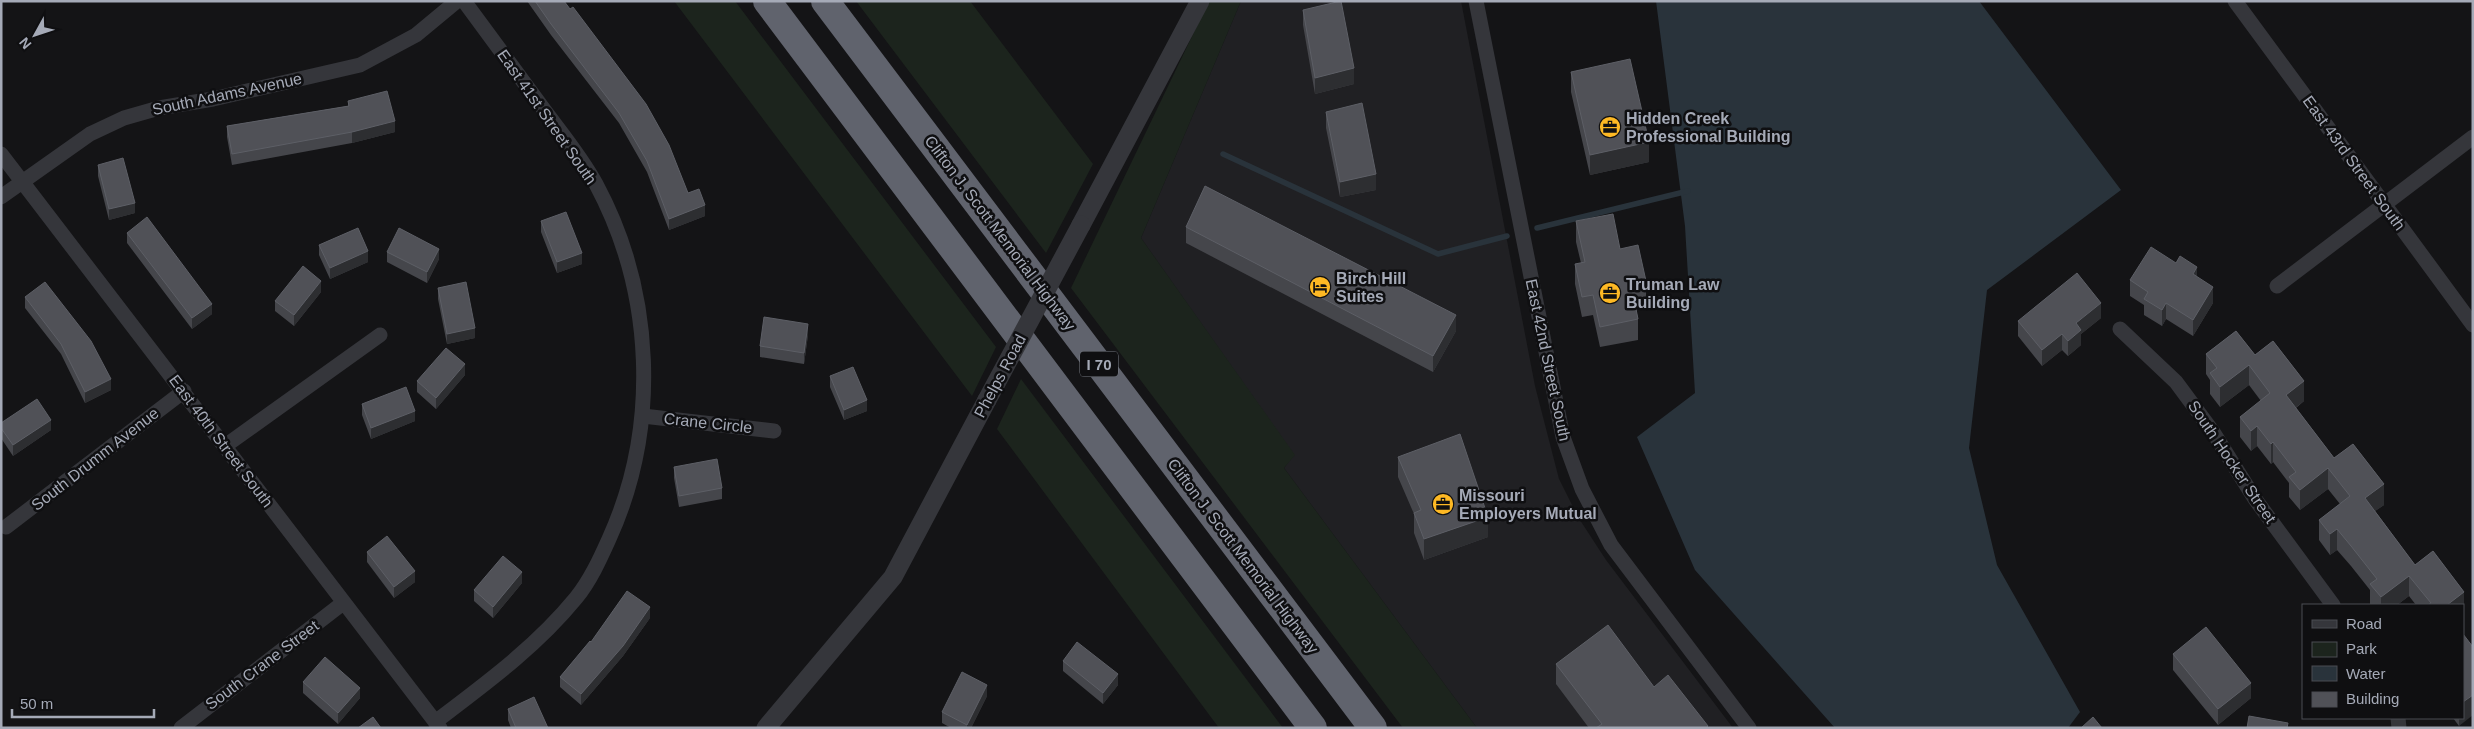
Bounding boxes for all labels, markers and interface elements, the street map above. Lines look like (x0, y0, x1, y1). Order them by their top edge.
north arrow (10, 10, 60, 60)
text: N (16, 34, 34, 52)
street label: East 41st Street South (494, 47, 600, 187)
street label: South Adams Avenue (151, 70, 304, 118)
street label: East 43rd Street South (2300, 93, 2408, 233)
place label: Hidden Creek Professional Building (1626, 110, 1790, 145)
office icon: Hidden Creek Professional Building (1598, 115, 1622, 139)
street label: Clifton J. Scott Memorial Highway (921, 132, 1079, 334)
place label: Birch Hill Suites (1336, 270, 1406, 305)
hotel icon: Birch Hill Suites (1308, 275, 1332, 299)
place label: Truman Law Building (1626, 276, 1720, 311)
street label: East 42nd Street South (1522, 277, 1574, 443)
office icon: Truman Law Building (1598, 281, 1622, 305)
street label: Phelps Road (971, 332, 1029, 420)
road number: I 70 (1080, 352, 1118, 376)
street label: East 40th Street South (166, 372, 276, 510)
street label: South Hocker Street (2185, 398, 2280, 527)
street label: South Drumm Avenue (28, 404, 162, 514)
street label: Crane Circle (663, 410, 753, 436)
street label: Clifton J. Scott Memorial Highway (1164, 455, 1322, 657)
place label: Missouri Employers Mutual (1459, 487, 1597, 522)
office icon: Missouri Employers Mutual (1431, 492, 1455, 516)
legend (2302, 604, 2464, 719)
text: Road (2346, 615, 2382, 632)
street label: South Crane Street (202, 617, 322, 713)
text: Park (2346, 640, 2377, 657)
text: Water (2346, 665, 2385, 682)
scale bar (12, 686, 155, 718)
text: Building (2346, 690, 2399, 707)
text: 50 m (20, 695, 53, 712)

